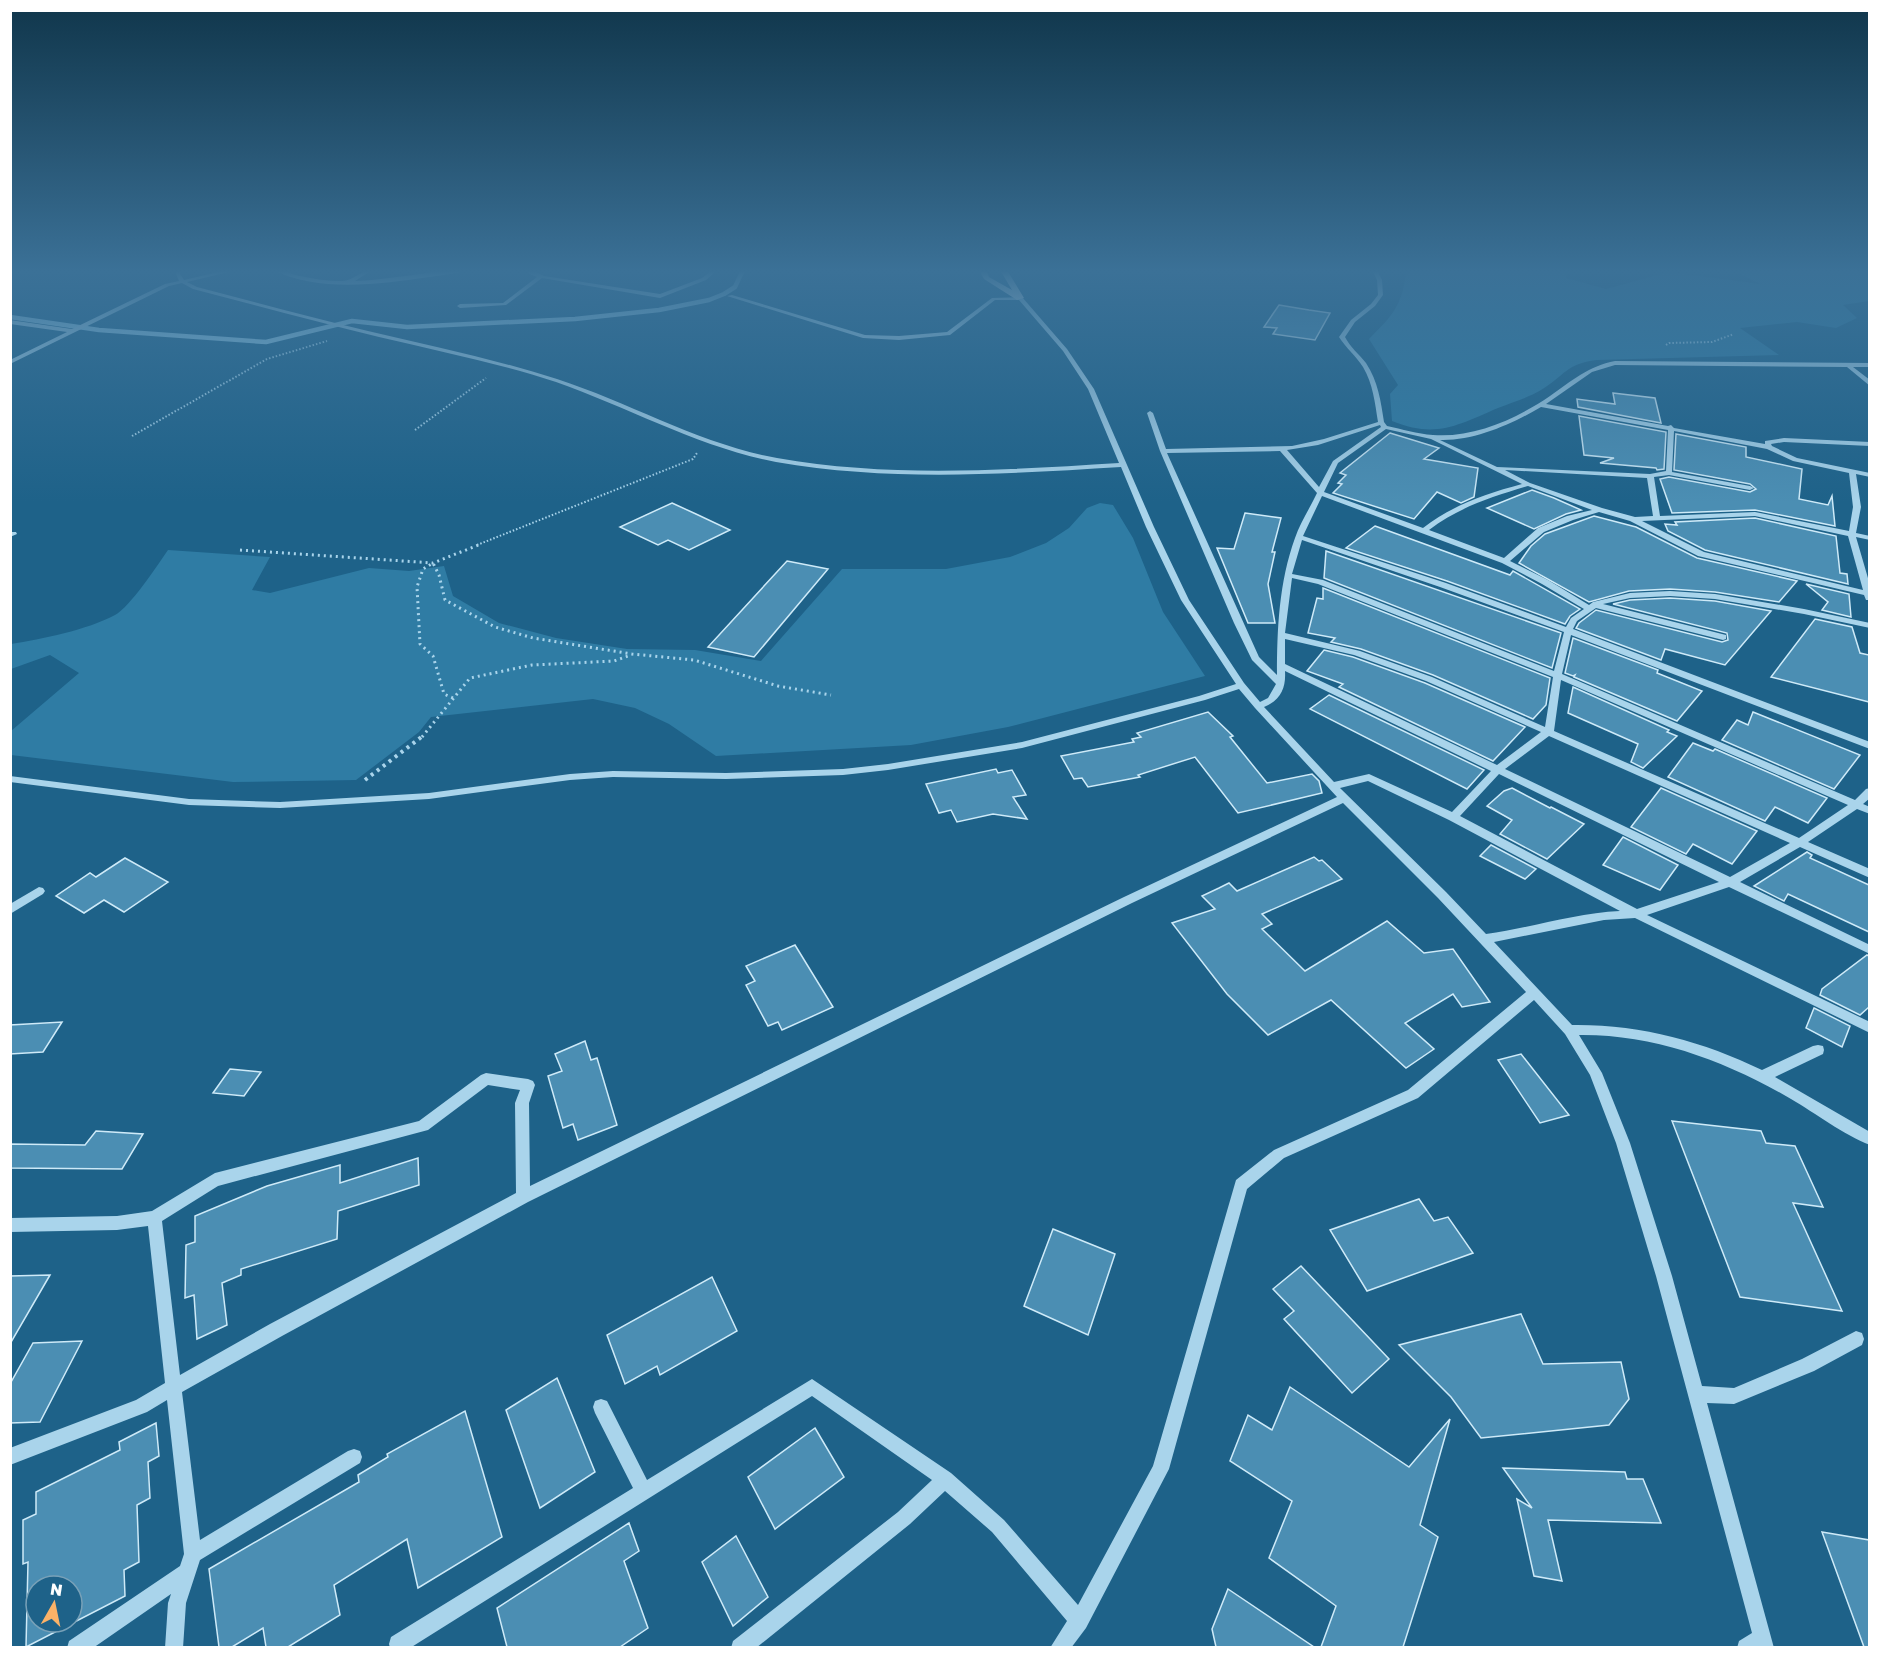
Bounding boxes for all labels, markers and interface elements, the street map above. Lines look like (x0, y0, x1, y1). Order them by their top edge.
north arrow (24, 1574, 84, 1634)
text: N (49, 1578, 64, 1600)

